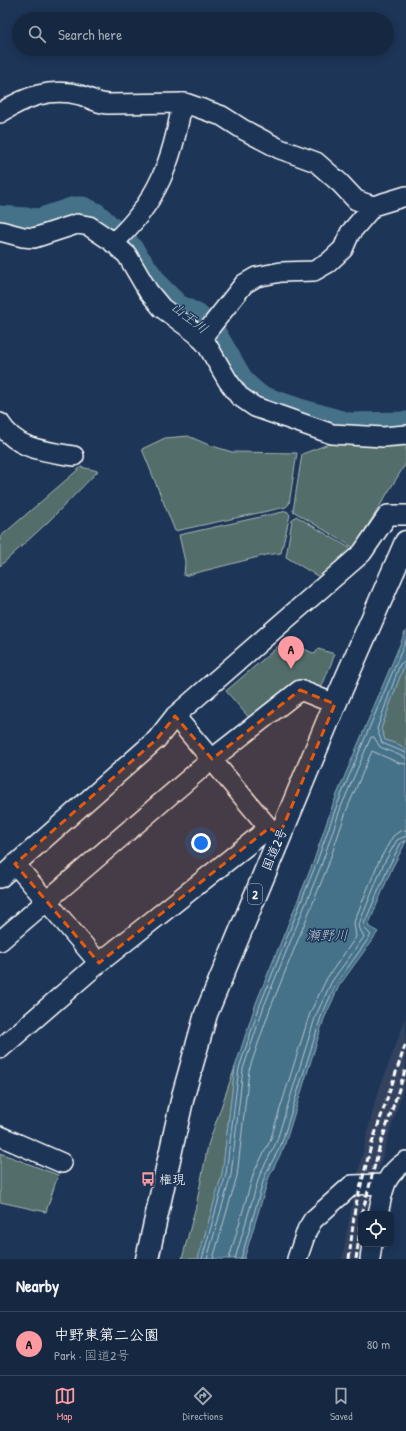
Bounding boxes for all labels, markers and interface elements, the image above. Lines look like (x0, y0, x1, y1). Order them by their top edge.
search box (12, 12, 394, 56)
icon: search (26, 23, 48, 45)
text: Search here (58, 24, 122, 45)
water label: 山王川 (168, 297, 212, 337)
pin: A (278, 636, 304, 669)
street label: 国道2号 (257, 825, 291, 873)
your location (191, 833, 211, 853)
road number: 2 (248, 884, 262, 904)
water label: 瀬野川 (306, 925, 348, 944)
place label: 権現 (159, 1170, 185, 1188)
bus stop icon: 権現 (140, 1171, 156, 1187)
map controls (358, 1211, 394, 1247)
button: locate (358, 1211, 394, 1247)
text: Nearby (16, 1274, 59, 1297)
text: 中野東第二公園 (54, 1324, 159, 1345)
text: A (26, 1335, 32, 1353)
text: 80 m (367, 1335, 390, 1353)
text: Park · 国道2号 (54, 1346, 129, 1364)
tab: Map (54, 1385, 76, 1423)
tab: Directions (183, 1385, 223, 1423)
tab: Saved (330, 1385, 352, 1423)

